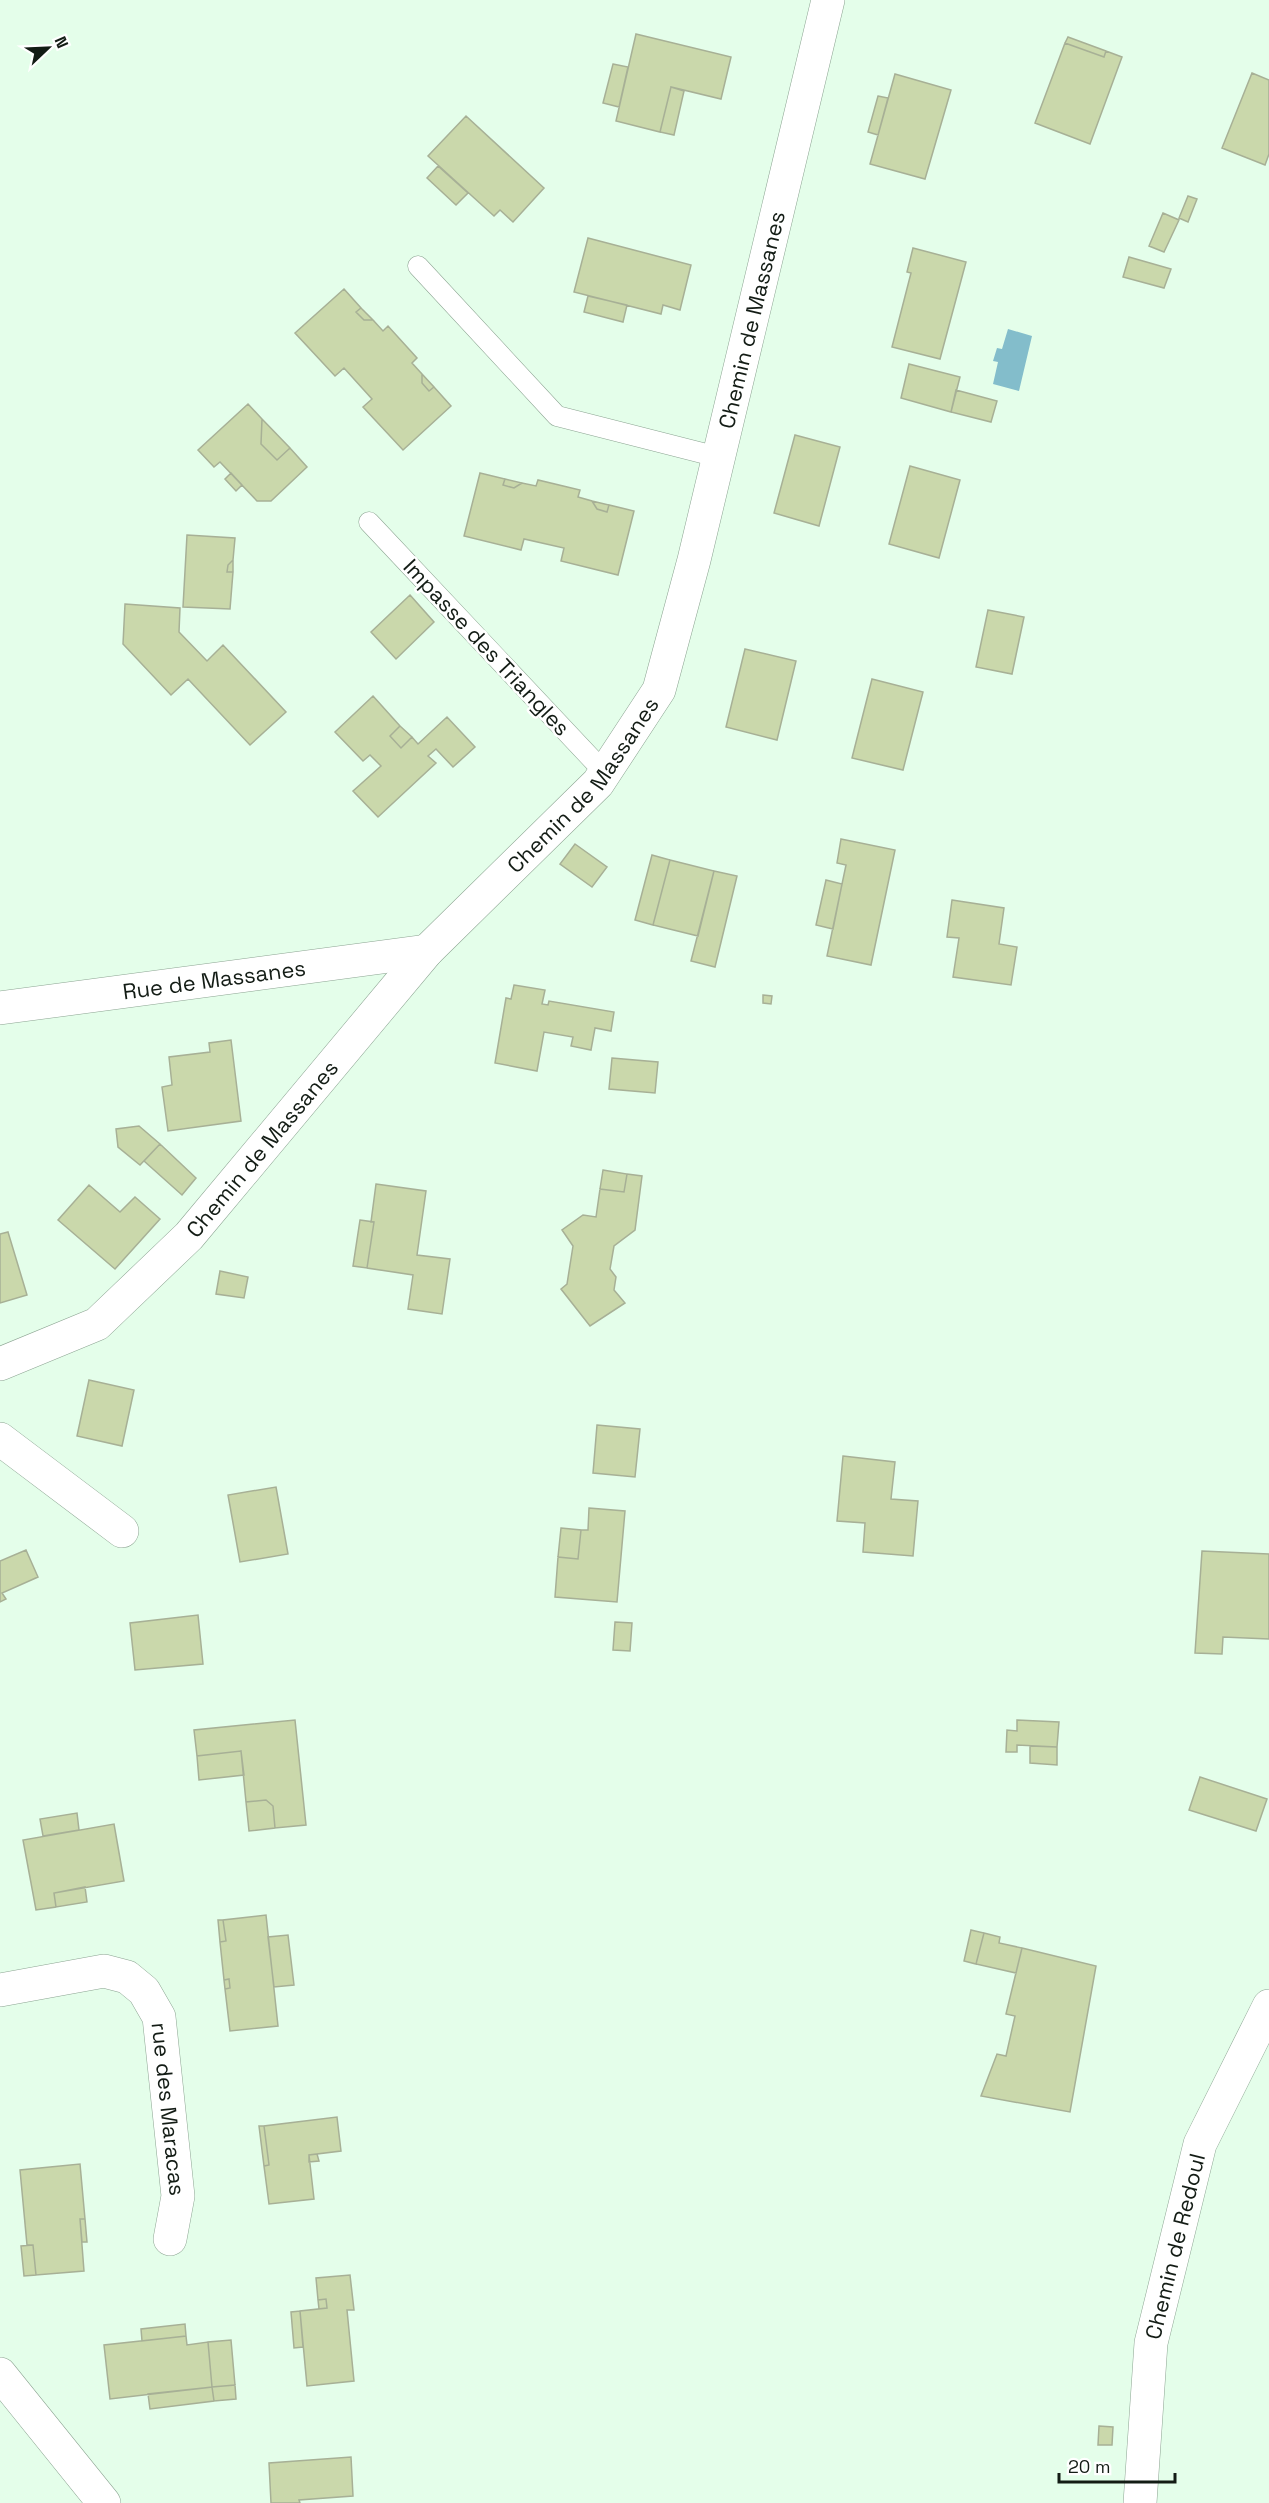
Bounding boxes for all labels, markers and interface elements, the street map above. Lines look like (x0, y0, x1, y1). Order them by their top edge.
north arrow (18, 18, 78, 78)
text: N (50, 33, 73, 51)
street label: Chemin de Massanes (712, 208, 791, 431)
street label: Impasse des Triangles (398, 553, 576, 741)
street label: Chemin de Massanes (501, 692, 665, 879)
street label: Rue de Massanes (121, 953, 307, 1005)
street label: Chemin de Massanes (180, 1054, 344, 1243)
street label: rue des Maracas (146, 2021, 192, 2197)
street label: Chemin de Redoul (1138, 2150, 1211, 2342)
scale bar (1059, 2446, 1174, 2484)
text: 20 m (1068, 2455, 1111, 2478)

